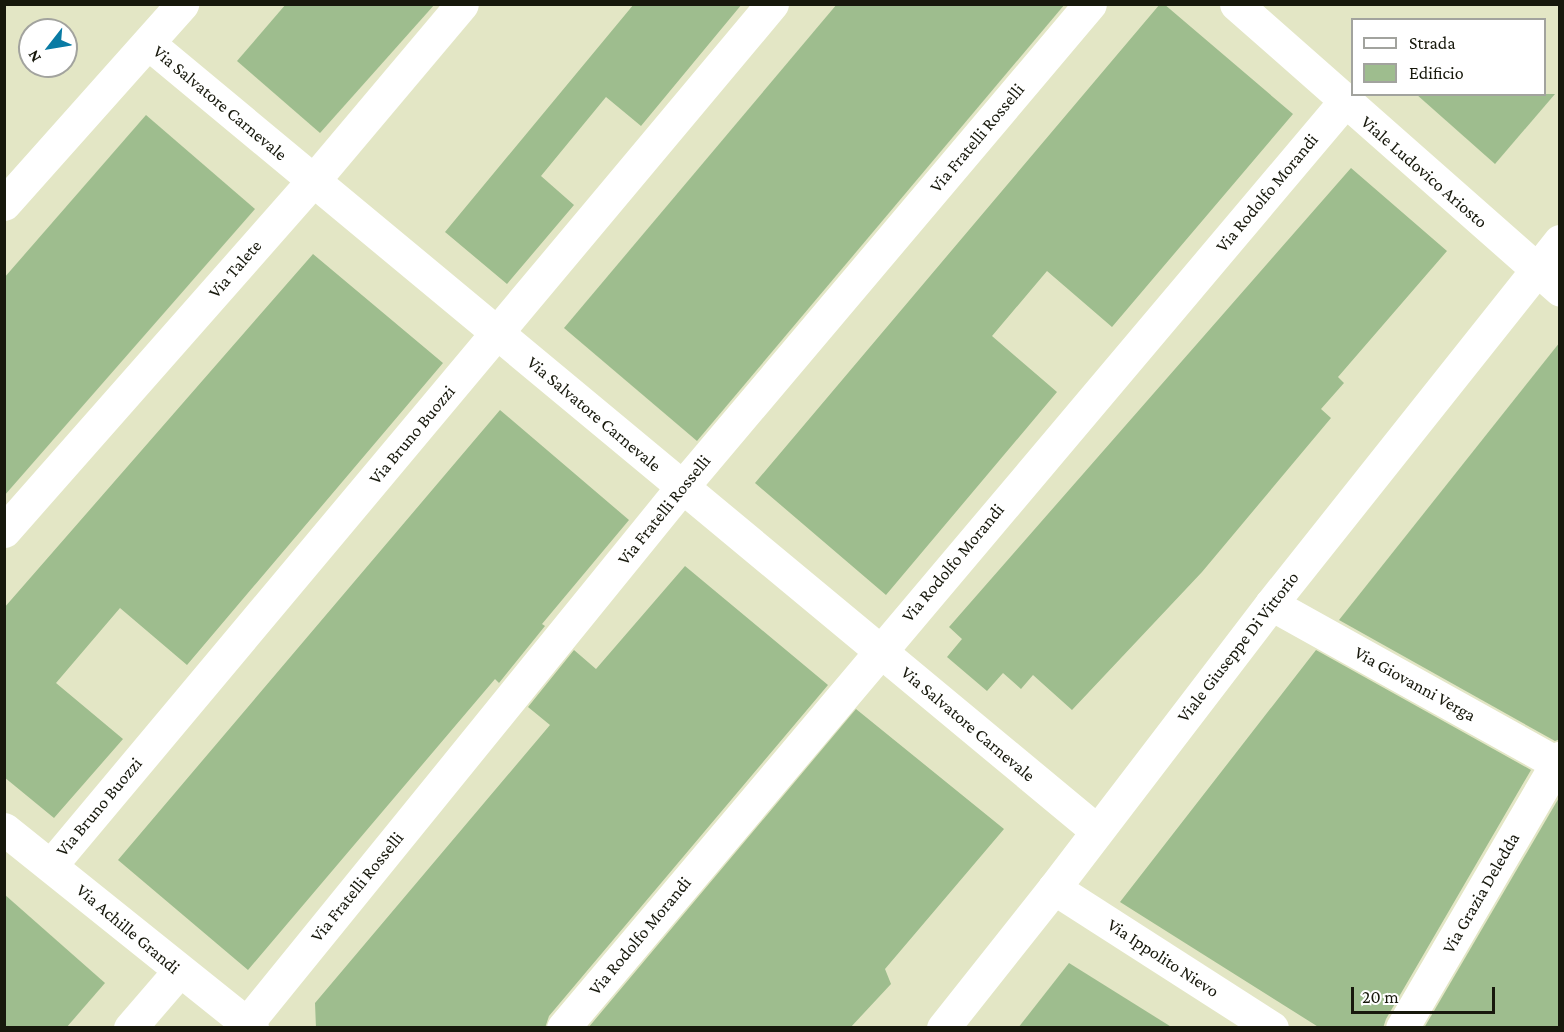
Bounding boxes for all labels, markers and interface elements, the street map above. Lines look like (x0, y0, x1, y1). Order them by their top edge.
north arrow (18, 18, 78, 78)
legend (1351, 18, 1546, 96)
text: Strada (1409, 33, 1456, 53)
street label: Via Salvatore Carnevale (149, 41, 291, 165)
text: N (24, 47, 44, 66)
text: Edificio (1409, 63, 1464, 83)
street label: Via Fratelli Rosselli (925, 79, 1029, 197)
street label: Viale Ludovico Ariosto (1356, 111, 1492, 233)
street label: Via Rodolfo Morandi (1211, 129, 1323, 257)
street label: Via Talete (204, 235, 266, 303)
street label: Via Salvatore Carnevale (523, 352, 665, 476)
street label: Via Bruno Buozzi (364, 381, 460, 489)
street label: Via Fratelli Rosselli (613, 450, 715, 570)
street label: Via Rodolfo Morandi (897, 499, 1009, 627)
street label: Viale Giuseppe Di Vittorio (1172, 567, 1304, 727)
street label: Via Giovanni Verga (1350, 642, 1480, 726)
street label: Via Salvatore Carnevale (897, 662, 1039, 786)
street label: Via Bruno Buozzi (51, 753, 147, 861)
street label: Via Fratelli Rosselli (306, 827, 408, 947)
street label: Via Grazia Deledda (1438, 829, 1524, 957)
street label: Via Rodolfo Morandi (584, 872, 696, 1000)
street label: Via Achille Grandi (72, 879, 184, 979)
street label: Via Ippolito Nievo (1103, 914, 1223, 1002)
scale bar (1354, 975, 1498, 1013)
text: 20 m (1362, 987, 1399, 1007)

